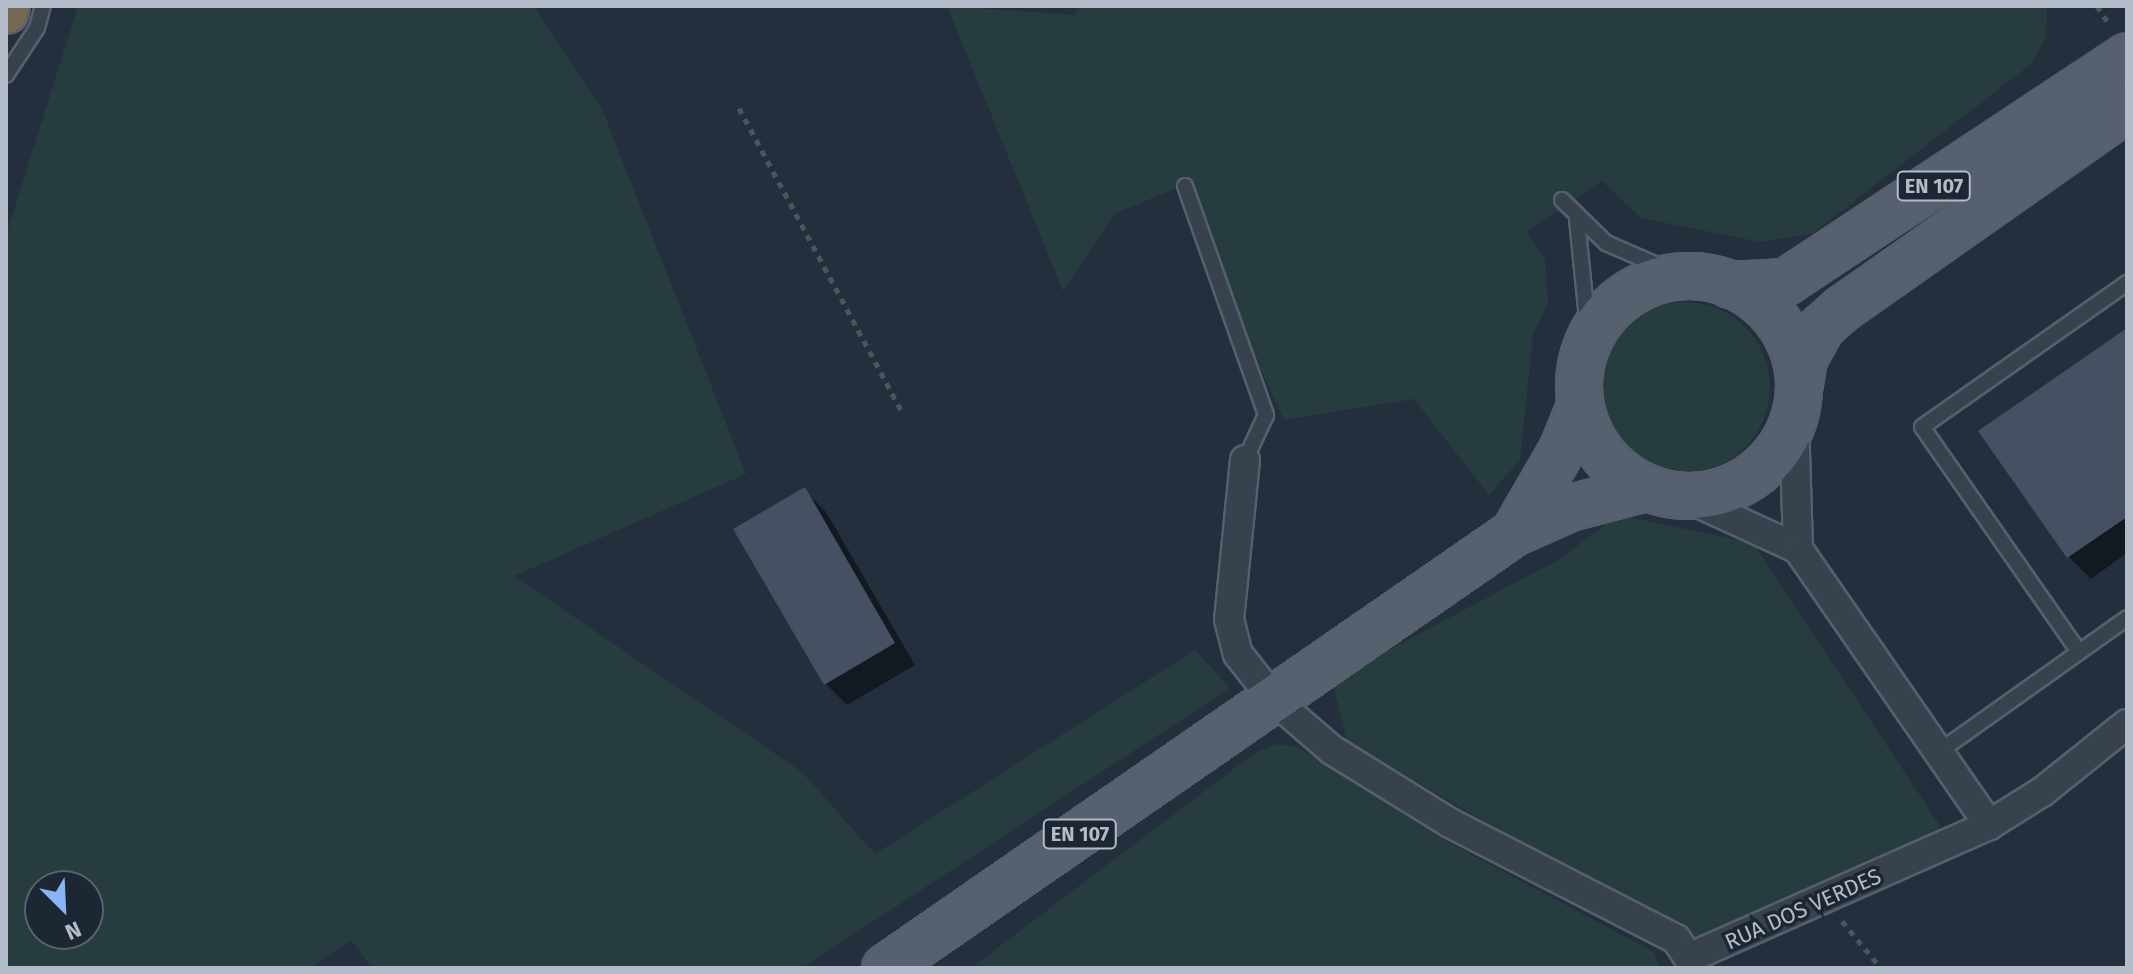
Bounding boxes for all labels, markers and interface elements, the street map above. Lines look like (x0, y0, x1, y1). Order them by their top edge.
road number: EN 107 (1896, 170, 1972, 202)
road number: EN 107 (1042, 818, 1118, 850)
street label: RUA DOS VERDES (1721, 863, 1885, 955)
north arrow (24, 870, 104, 950)
text: N (61, 915, 85, 946)

